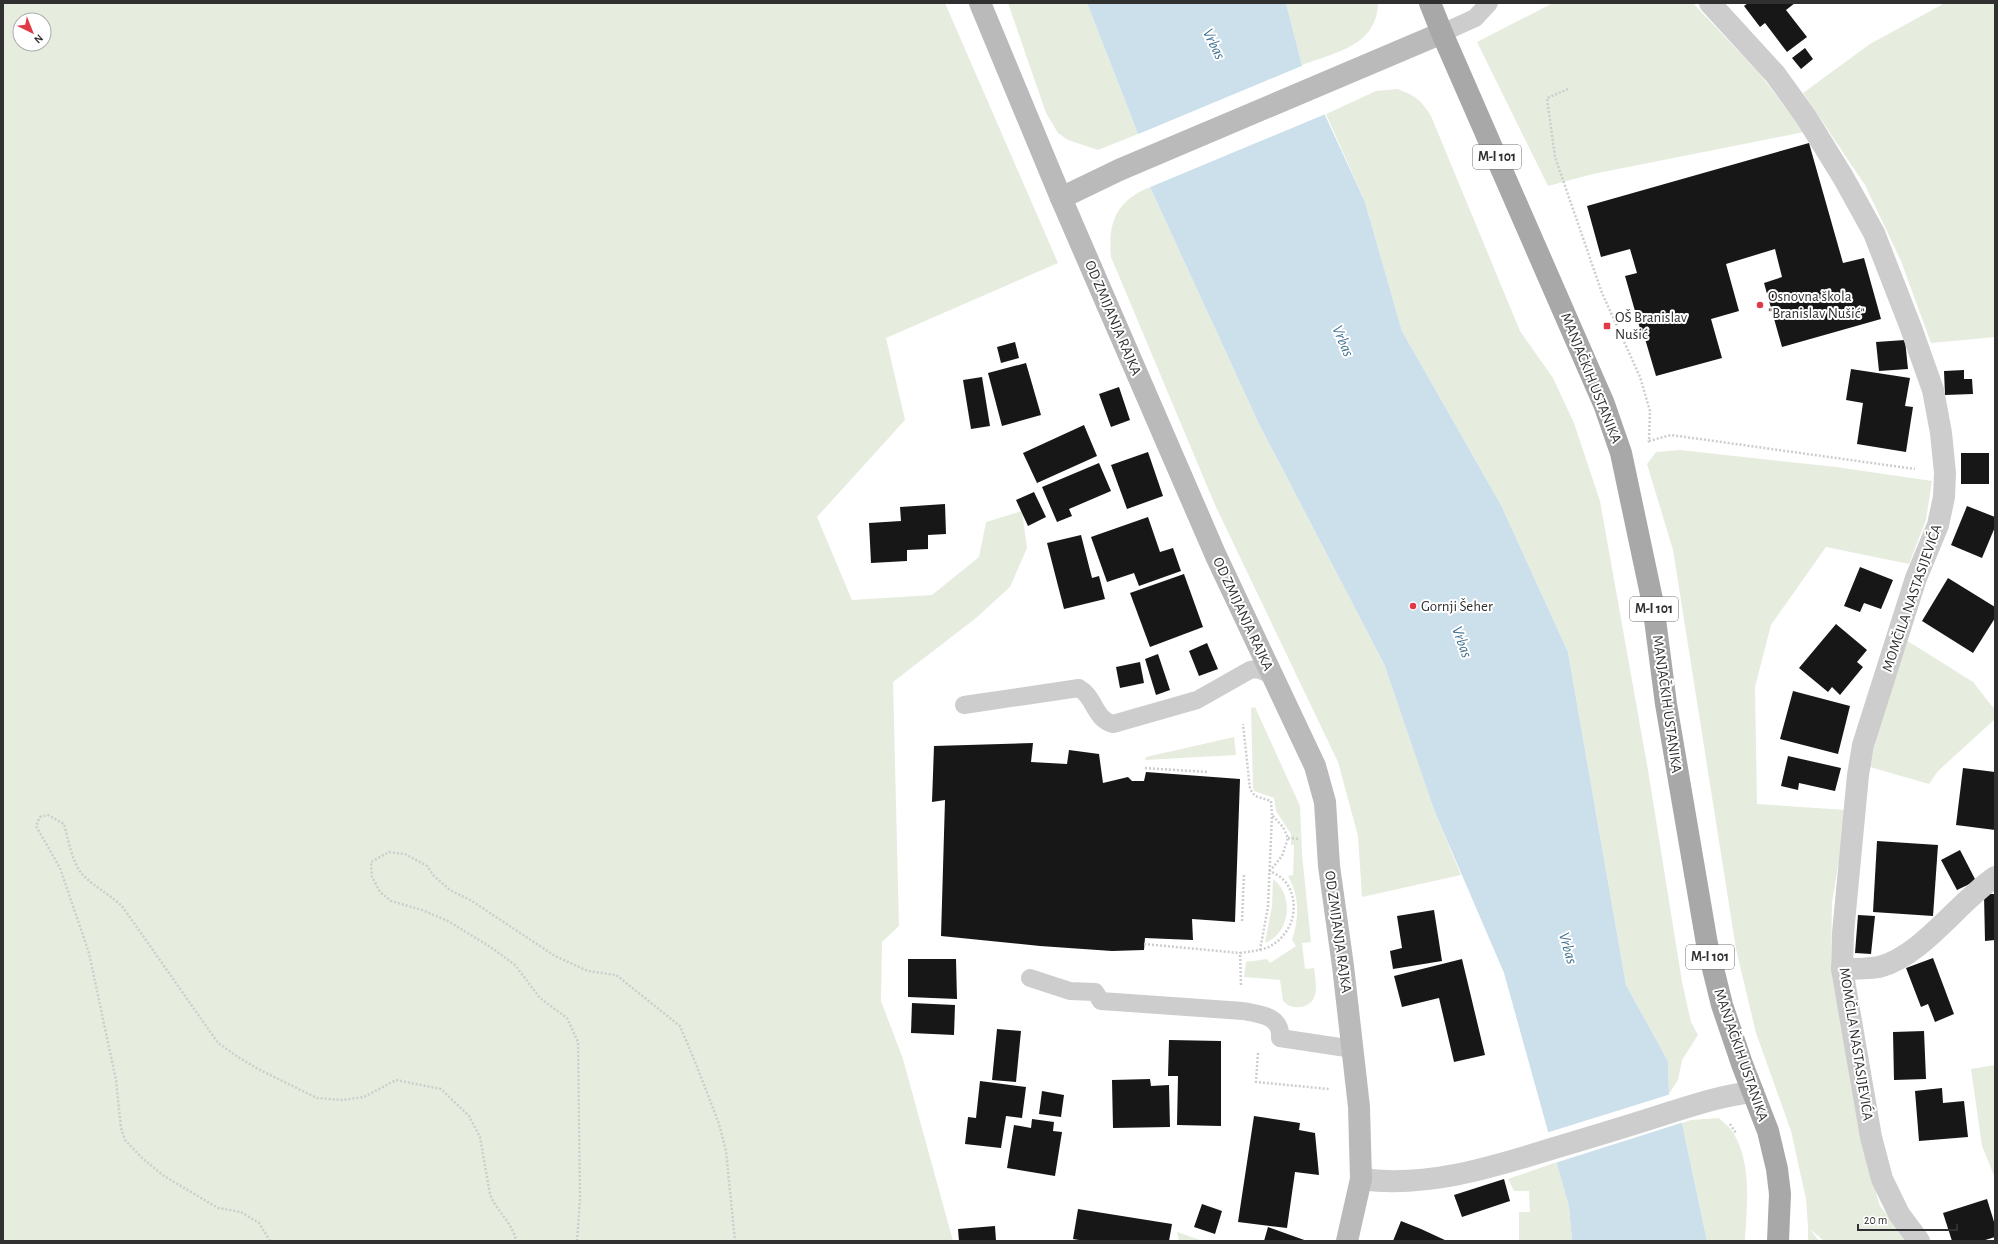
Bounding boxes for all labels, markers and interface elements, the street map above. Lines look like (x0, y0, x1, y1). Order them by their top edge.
north arrow (12, 12, 52, 52)
water label: Vrbas (1200, 26, 1228, 62)
text: N (32, 32, 45, 46)
road number: M-I 101 (1473, 145, 1521, 169)
street label: OD ZMIJANJA RAJKA (1082, 258, 1144, 378)
place label: Osnovna škola "Branislav Nušić" (1768, 289, 1865, 321)
marker: Osnovna škola "Branislav Nušić" (1755, 300, 1765, 310)
place label: OŠ Branislav Nušić (1615, 309, 1688, 342)
street label: MANJAČKIH USTANIKA (1558, 310, 1625, 446)
marker: OŠ Branislav Nušić (1602, 321, 1612, 331)
water label: Vrbas (1329, 323, 1357, 359)
street label: MOMČILA NASTASIJEVIĆA (1878, 521, 1944, 674)
street label: OD ZMIJANJA RAJKA (1210, 555, 1276, 673)
road number: M-I 101 (1630, 597, 1678, 621)
place label: Gornji Šeher (1421, 598, 1493, 614)
marker: Gornji Šeher (1408, 601, 1418, 611)
water label: Vrbas (1449, 624, 1475, 660)
street label: MANJAČKIH USTANIKA (1650, 634, 1685, 774)
street label: OD ZMIJANJA RAJKA (1322, 870, 1354, 994)
water label: Vrbas (1556, 930, 1580, 966)
road number: M-I 101 (1686, 945, 1734, 969)
street label: MOMČILA NASTASIJEVIĆA (1836, 966, 1878, 1122)
street label: MANJAČKIH USTANIKA (1711, 986, 1772, 1124)
scale bar (1858, 1206, 1957, 1232)
text: 20 m (1864, 1214, 1887, 1226)

